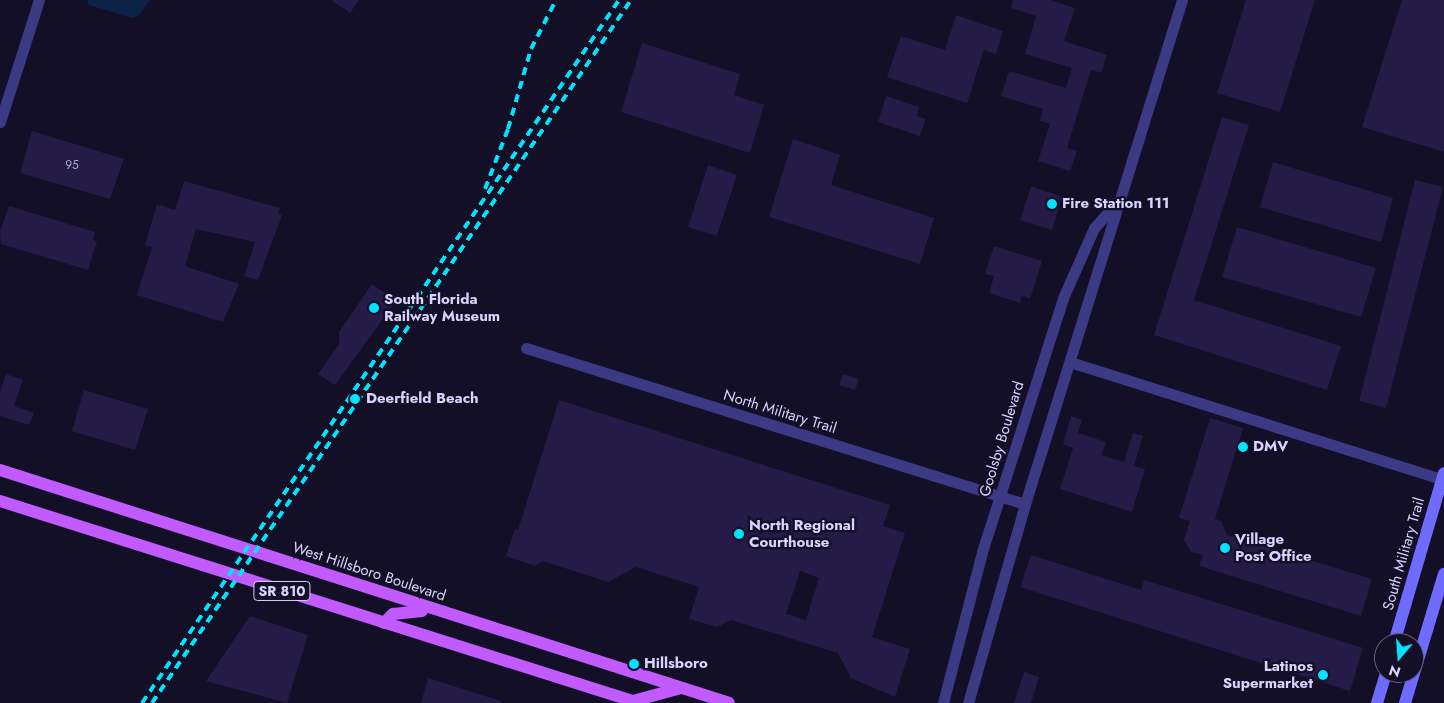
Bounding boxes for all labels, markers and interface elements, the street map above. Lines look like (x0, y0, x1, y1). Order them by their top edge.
house number: 95 (65, 159, 79, 173)
place label: Fire Station 111 (1062, 195, 1169, 213)
marker: Fire Station 111 (1046, 198, 1058, 210)
place label: South Florida Railway Museum (384, 290, 500, 325)
marker: South Florida Railway Museum (368, 302, 380, 314)
street label: Goolsby Boulevard (976, 379, 1028, 499)
street label: North Military Trail (721, 386, 839, 438)
place label: Deerfield Beach (366, 390, 479, 408)
marker: Deerfield Beach (348, 392, 362, 406)
place label: DMV (1253, 438, 1288, 456)
marker: DMV (1237, 441, 1249, 453)
street label: South Military Trail (1379, 495, 1429, 613)
place label: North Regional Courthouse (749, 516, 855, 551)
marker: North Regional Courthouse (733, 528, 745, 540)
place label: Village Post Office (1235, 530, 1312, 565)
street label: West Hillsboro Boulevard (290, 539, 448, 605)
marker: Village Post Office (1219, 542, 1231, 554)
road number: SR 810 (253, 580, 311, 602)
north arrow (1374, 633, 1424, 683)
place label: Hillsboro (644, 655, 708, 673)
place label: Latinos Supermarket (1223, 657, 1313, 692)
marker: Hillsboro (628, 658, 640, 670)
text: N (1386, 660, 1403, 683)
marker: Latinos Supermarket (1317, 669, 1329, 681)

